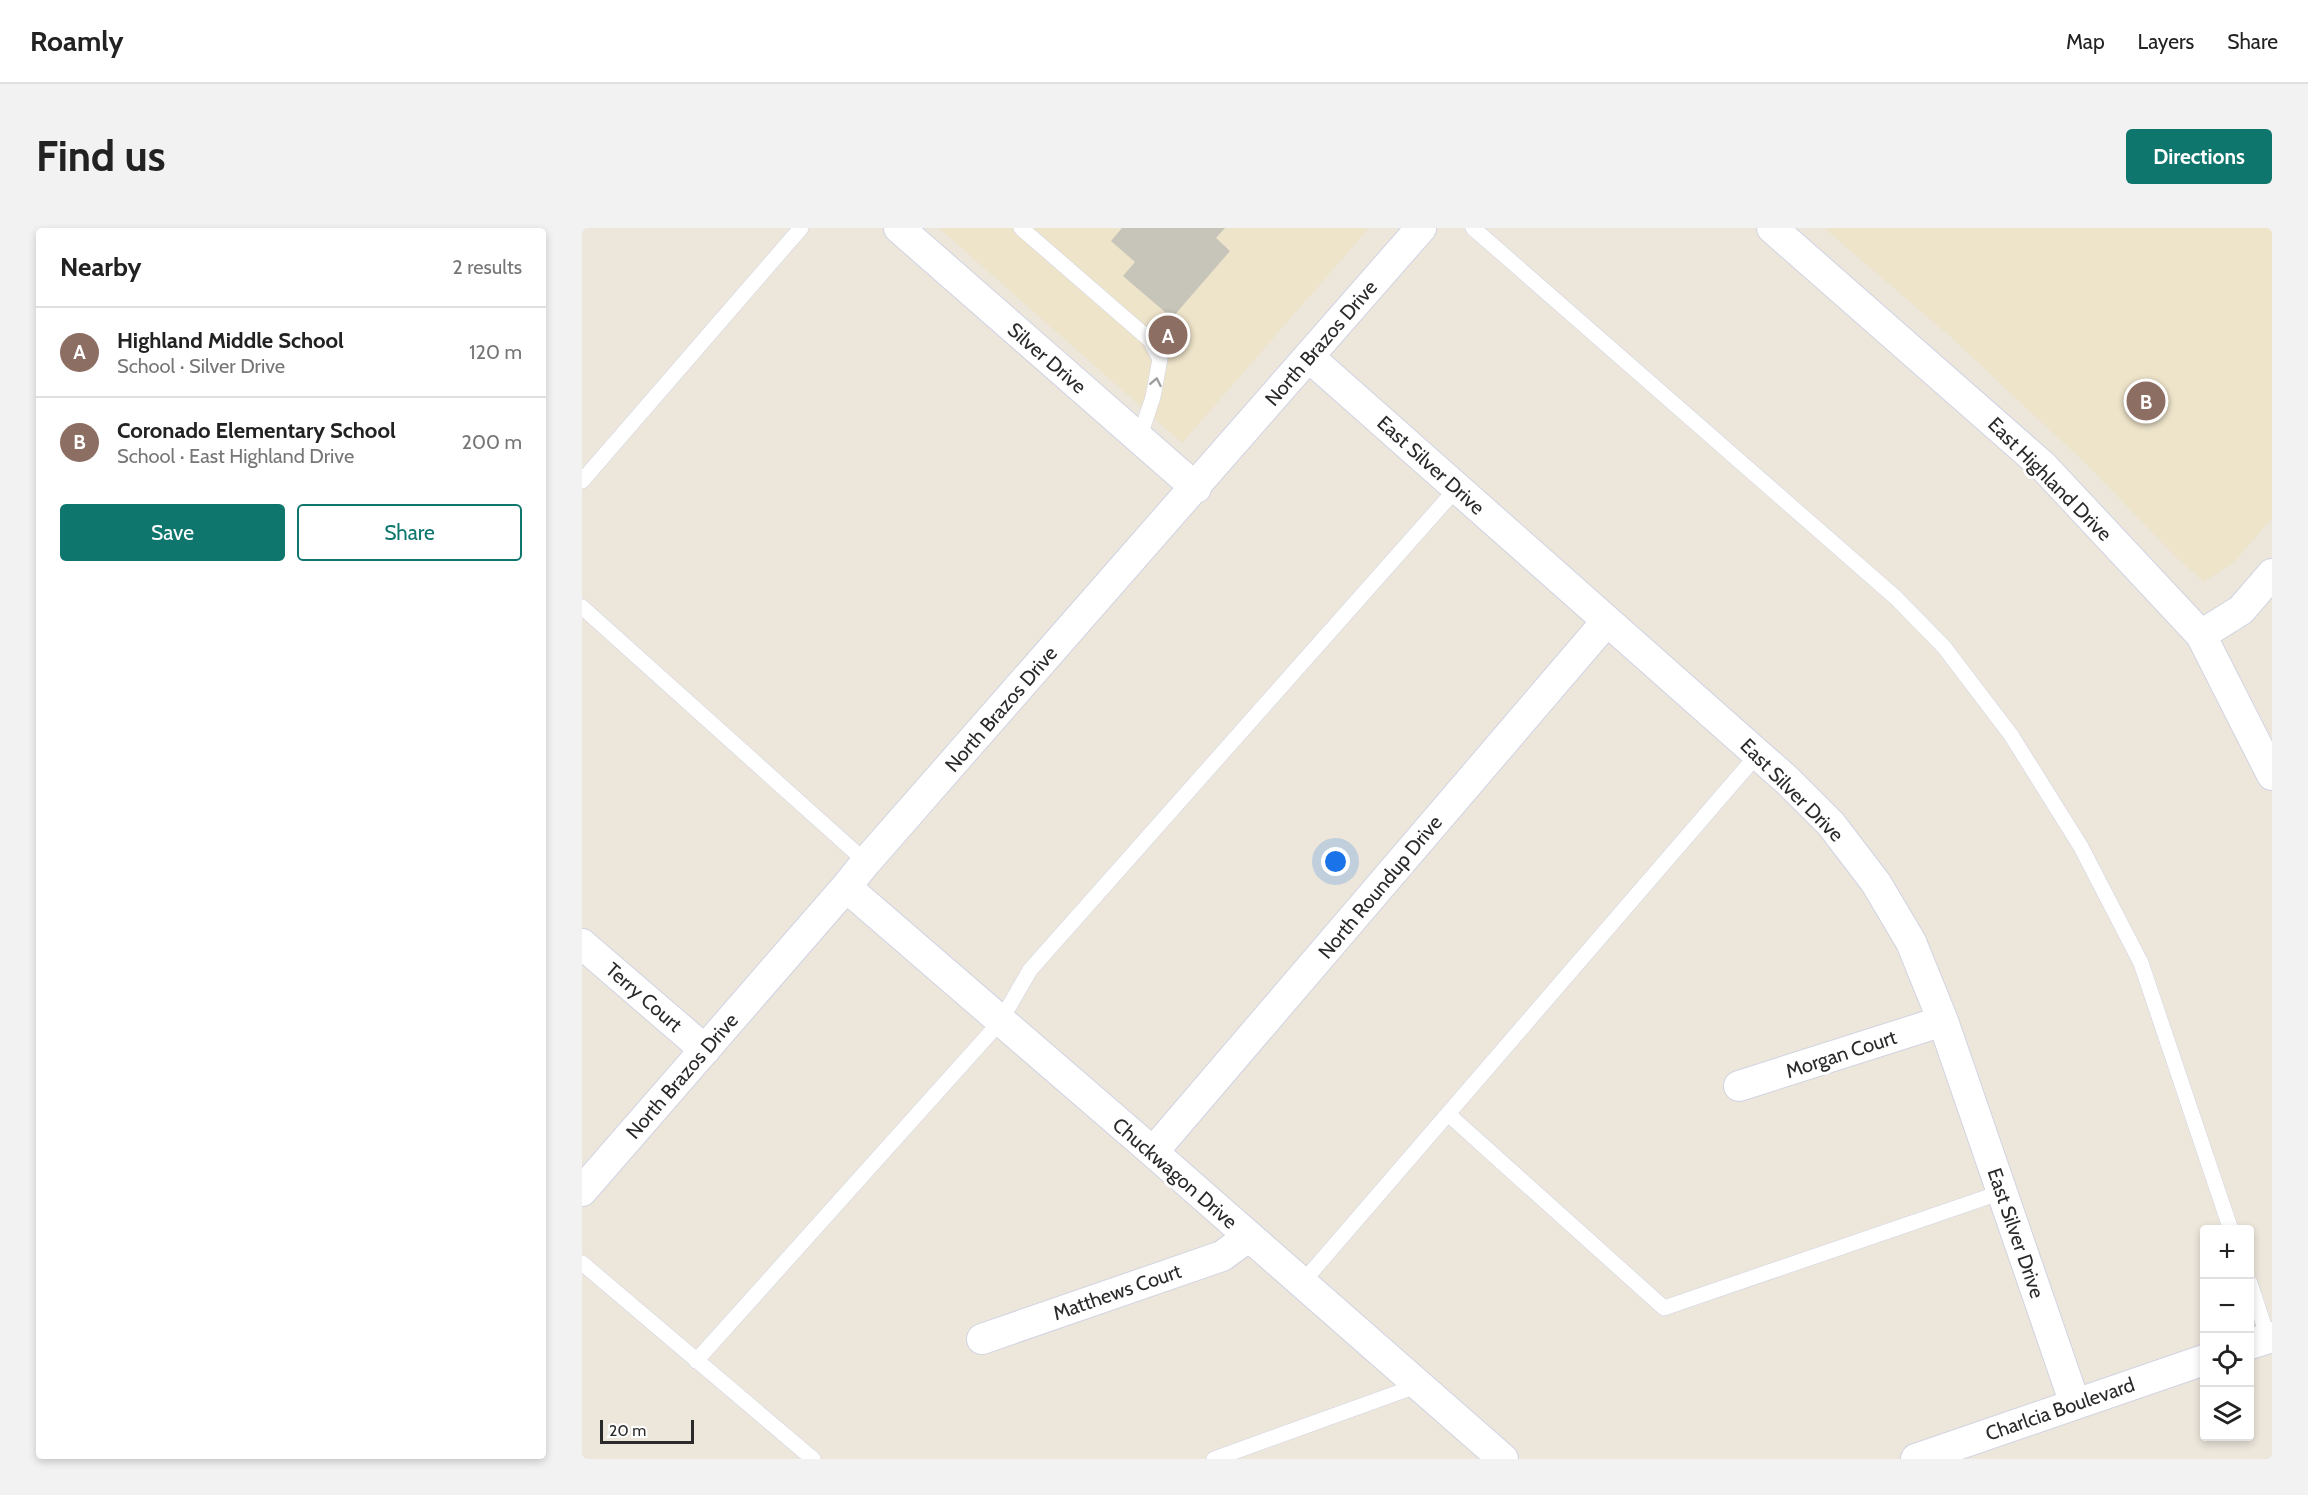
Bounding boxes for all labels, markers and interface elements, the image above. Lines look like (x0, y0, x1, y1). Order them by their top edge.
text: Roamly (30, 24, 124, 58)
text: Map (2066, 29, 2105, 54)
text: Layers (2138, 29, 2194, 54)
text: Share (2227, 29, 2278, 54)
button: Directions (2126, 129, 2272, 184)
text: Find us (36, 130, 165, 182)
text: Nearby (60, 251, 141, 283)
text: 2 results (452, 255, 522, 279)
street label: North Brazos Drive (1260, 275, 1382, 411)
pin: A (1148, 312, 1188, 358)
street label: Silver Drive (1003, 317, 1091, 399)
text: Highland Middle School (117, 327, 344, 354)
text: A (73, 340, 86, 364)
text: 120 m (469, 340, 522, 364)
text: School · Silver Drive (117, 354, 285, 378)
one-way arrow (1149, 378, 1162, 388)
pin: B (2126, 378, 2166, 423)
street label: East Silver Drive (1372, 411, 1490, 519)
street label: East Highland Drive (1983, 412, 2117, 546)
text: Coronado Elementary School (117, 417, 396, 444)
text: B (73, 430, 86, 454)
text: 200 m (462, 430, 522, 454)
text: School · East Highland Drive (117, 444, 354, 468)
button: Save (60, 504, 285, 561)
button: Share (297, 504, 522, 561)
street label: North Brazos Drive (940, 641, 1062, 777)
street label: East Silver Drive (1735, 733, 1849, 847)
street label: North Roundup Drive (1313, 810, 1447, 964)
your location (1321, 847, 1350, 876)
street label: Terry Court (601, 957, 687, 1037)
street label: North Brazos Drive (621, 1008, 743, 1144)
street label: Morgan Court (1783, 1025, 1900, 1083)
street label: Chuckwagon Drive (1108, 1112, 1242, 1234)
street label: East Silver Drive (1982, 1165, 2050, 1301)
map controls (2200, 1225, 2254, 1441)
button: + (2200, 1225, 2254, 1279)
street label: Matthews Court (1050, 1259, 1184, 1325)
button: − (2200, 1279, 2254, 1333)
button: locate (2200, 1333, 2254, 1387)
street label: Charlcia Boulevard (1982, 1372, 2138, 1446)
button: layers (2200, 1387, 2254, 1441)
scale bar (600, 1417, 694, 1444)
text: 20 m (609, 1421, 646, 1440)

